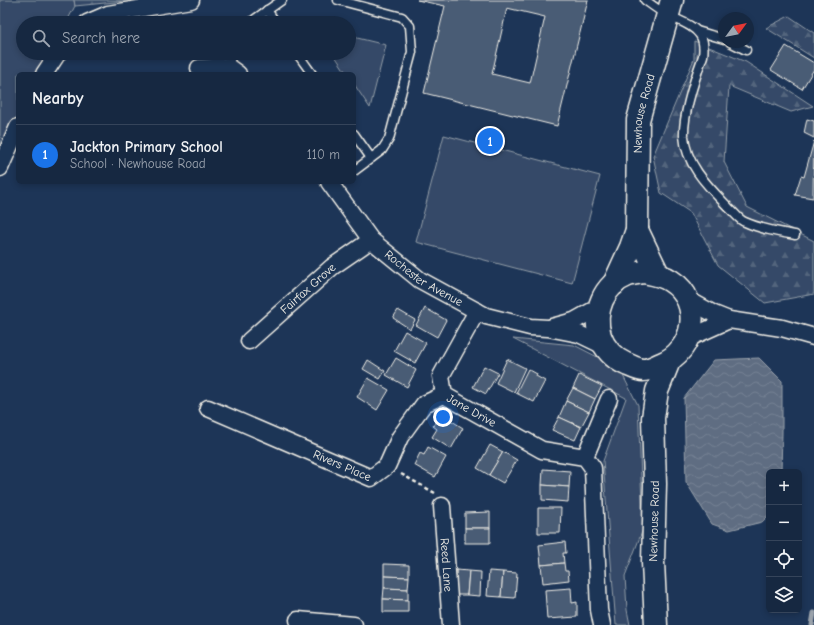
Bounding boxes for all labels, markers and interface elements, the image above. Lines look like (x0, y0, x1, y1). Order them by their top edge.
north arrow (718, 12, 754, 48)
search box (16, 16, 356, 60)
icon: search (30, 27, 52, 49)
text: Search here (62, 29, 140, 47)
street label: Newhouse Road (631, 72, 658, 153)
text: Nearby (32, 89, 83, 108)
pin: 1 (477, 126, 503, 156)
text: Jackton Primary School (70, 138, 223, 156)
text: 1 (42, 147, 48, 162)
text: 110 m (307, 147, 340, 162)
text: School · Newhouse Road (70, 156, 206, 171)
street label: Rochester Avenue (382, 247, 465, 309)
street label: Fairfax Grove (277, 260, 338, 317)
street label: Jane Drive (444, 391, 499, 430)
your location (433, 407, 453, 427)
street label: Rivers Place (311, 447, 373, 484)
map controls (766, 469, 802, 613)
button: + (766, 469, 802, 505)
street label: Newhouse Road (646, 480, 662, 562)
button: − (766, 505, 802, 541)
street label: Reed Lane (437, 537, 455, 592)
button: locate (766, 541, 802, 577)
button: layers (766, 577, 802, 613)

